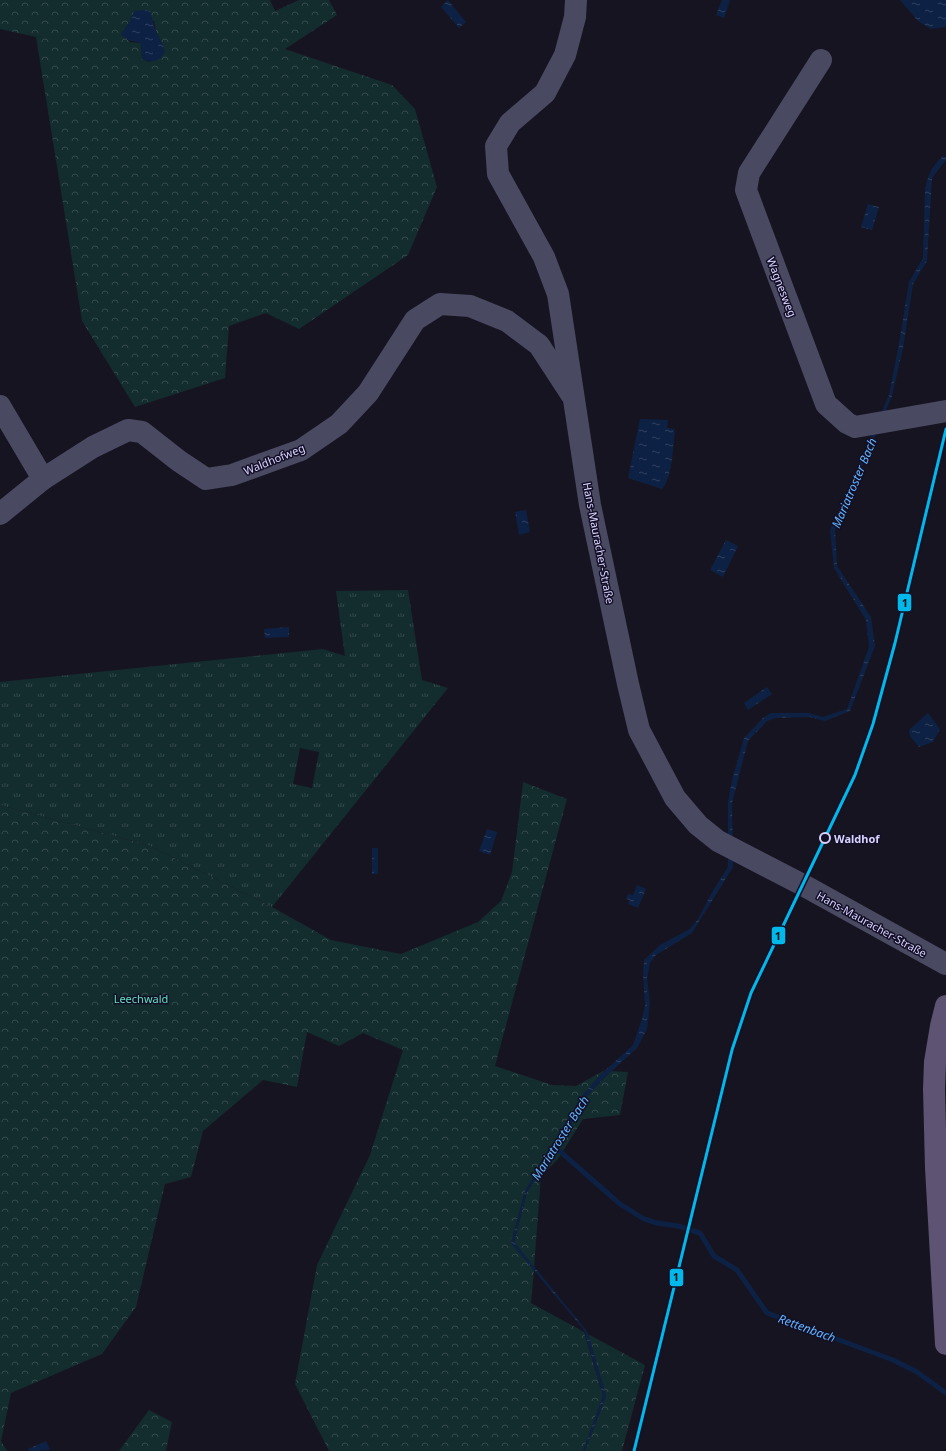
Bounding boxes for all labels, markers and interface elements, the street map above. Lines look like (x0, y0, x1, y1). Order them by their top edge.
street label: Wagnesweg (764, 255, 800, 319)
water label: Mariatroster Bach (827, 435, 881, 531)
street label: Waldhofweg (241, 440, 307, 478)
street label: Hans-Mauracher-Straße (580, 481, 618, 605)
line badge: 1 (897, 593, 912, 612)
text: 1 (902, 595, 908, 610)
place label: Waldhof (834, 831, 880, 846)
marker: Waldhof (819, 832, 831, 844)
street label: Hans-Mauracher-Straße (814, 888, 930, 960)
line badge: 1 (771, 926, 786, 945)
text: 1 (775, 928, 781, 943)
park label: Leechwald (114, 991, 168, 1006)
water label: Mariatroster Bach (527, 1093, 593, 1183)
line badge: 1 (669, 1268, 684, 1287)
text: 1 (673, 1269, 679, 1284)
water label: Rettenbach (776, 1310, 838, 1346)

